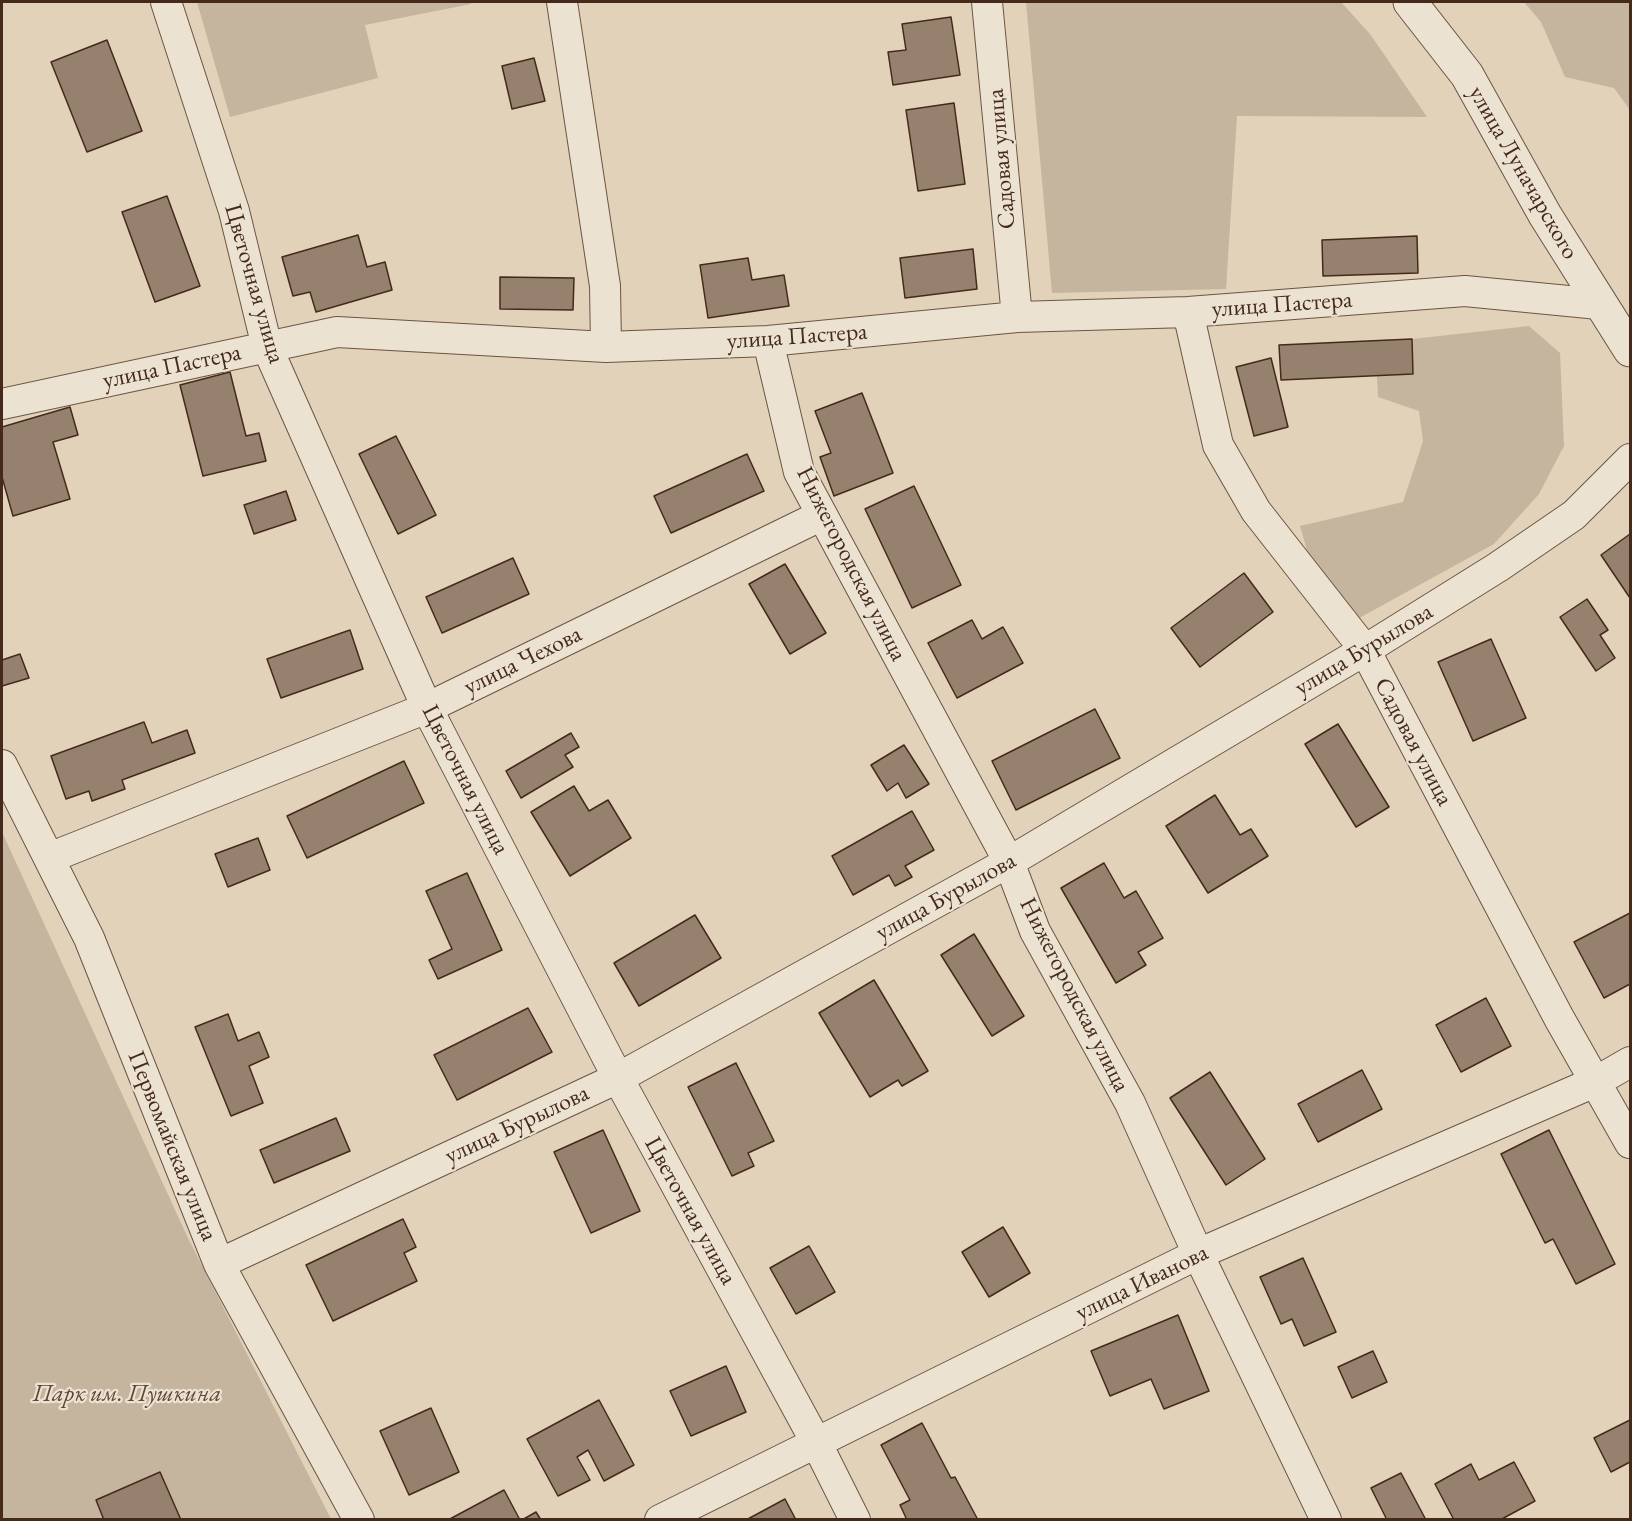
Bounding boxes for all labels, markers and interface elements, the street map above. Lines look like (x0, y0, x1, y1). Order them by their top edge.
street label: улица Луначарского (1462, 81, 1584, 265)
street label: Садовая улица (982, 88, 1022, 230)
street label: Цветочная улица (218, 201, 290, 367)
street label: улица Пастера (1211, 286, 1353, 324)
street label: улица Пастера (726, 318, 868, 356)
street label: улица Пастера (100, 338, 244, 396)
street label: Нижегородская улица (789, 462, 913, 666)
street label: улица Бурылова (1290, 598, 1438, 702)
street label: улица Чехова (459, 620, 587, 702)
street label: Садовая улица (1367, 673, 1459, 811)
street label: Цветочная улица (415, 700, 515, 860)
street label: улица Бурылова (871, 847, 1021, 947)
street label: Нижегородская улица (1012, 893, 1136, 1097)
street label: Первомайская улица (121, 1047, 223, 1245)
street label: улица Бурылова (440, 1079, 594, 1171)
street label: Цветочная улица (638, 1132, 742, 1290)
street label: улица Иванова (1071, 1238, 1213, 1328)
park label: Парк им. Пушкина (33, 1380, 221, 1408)

